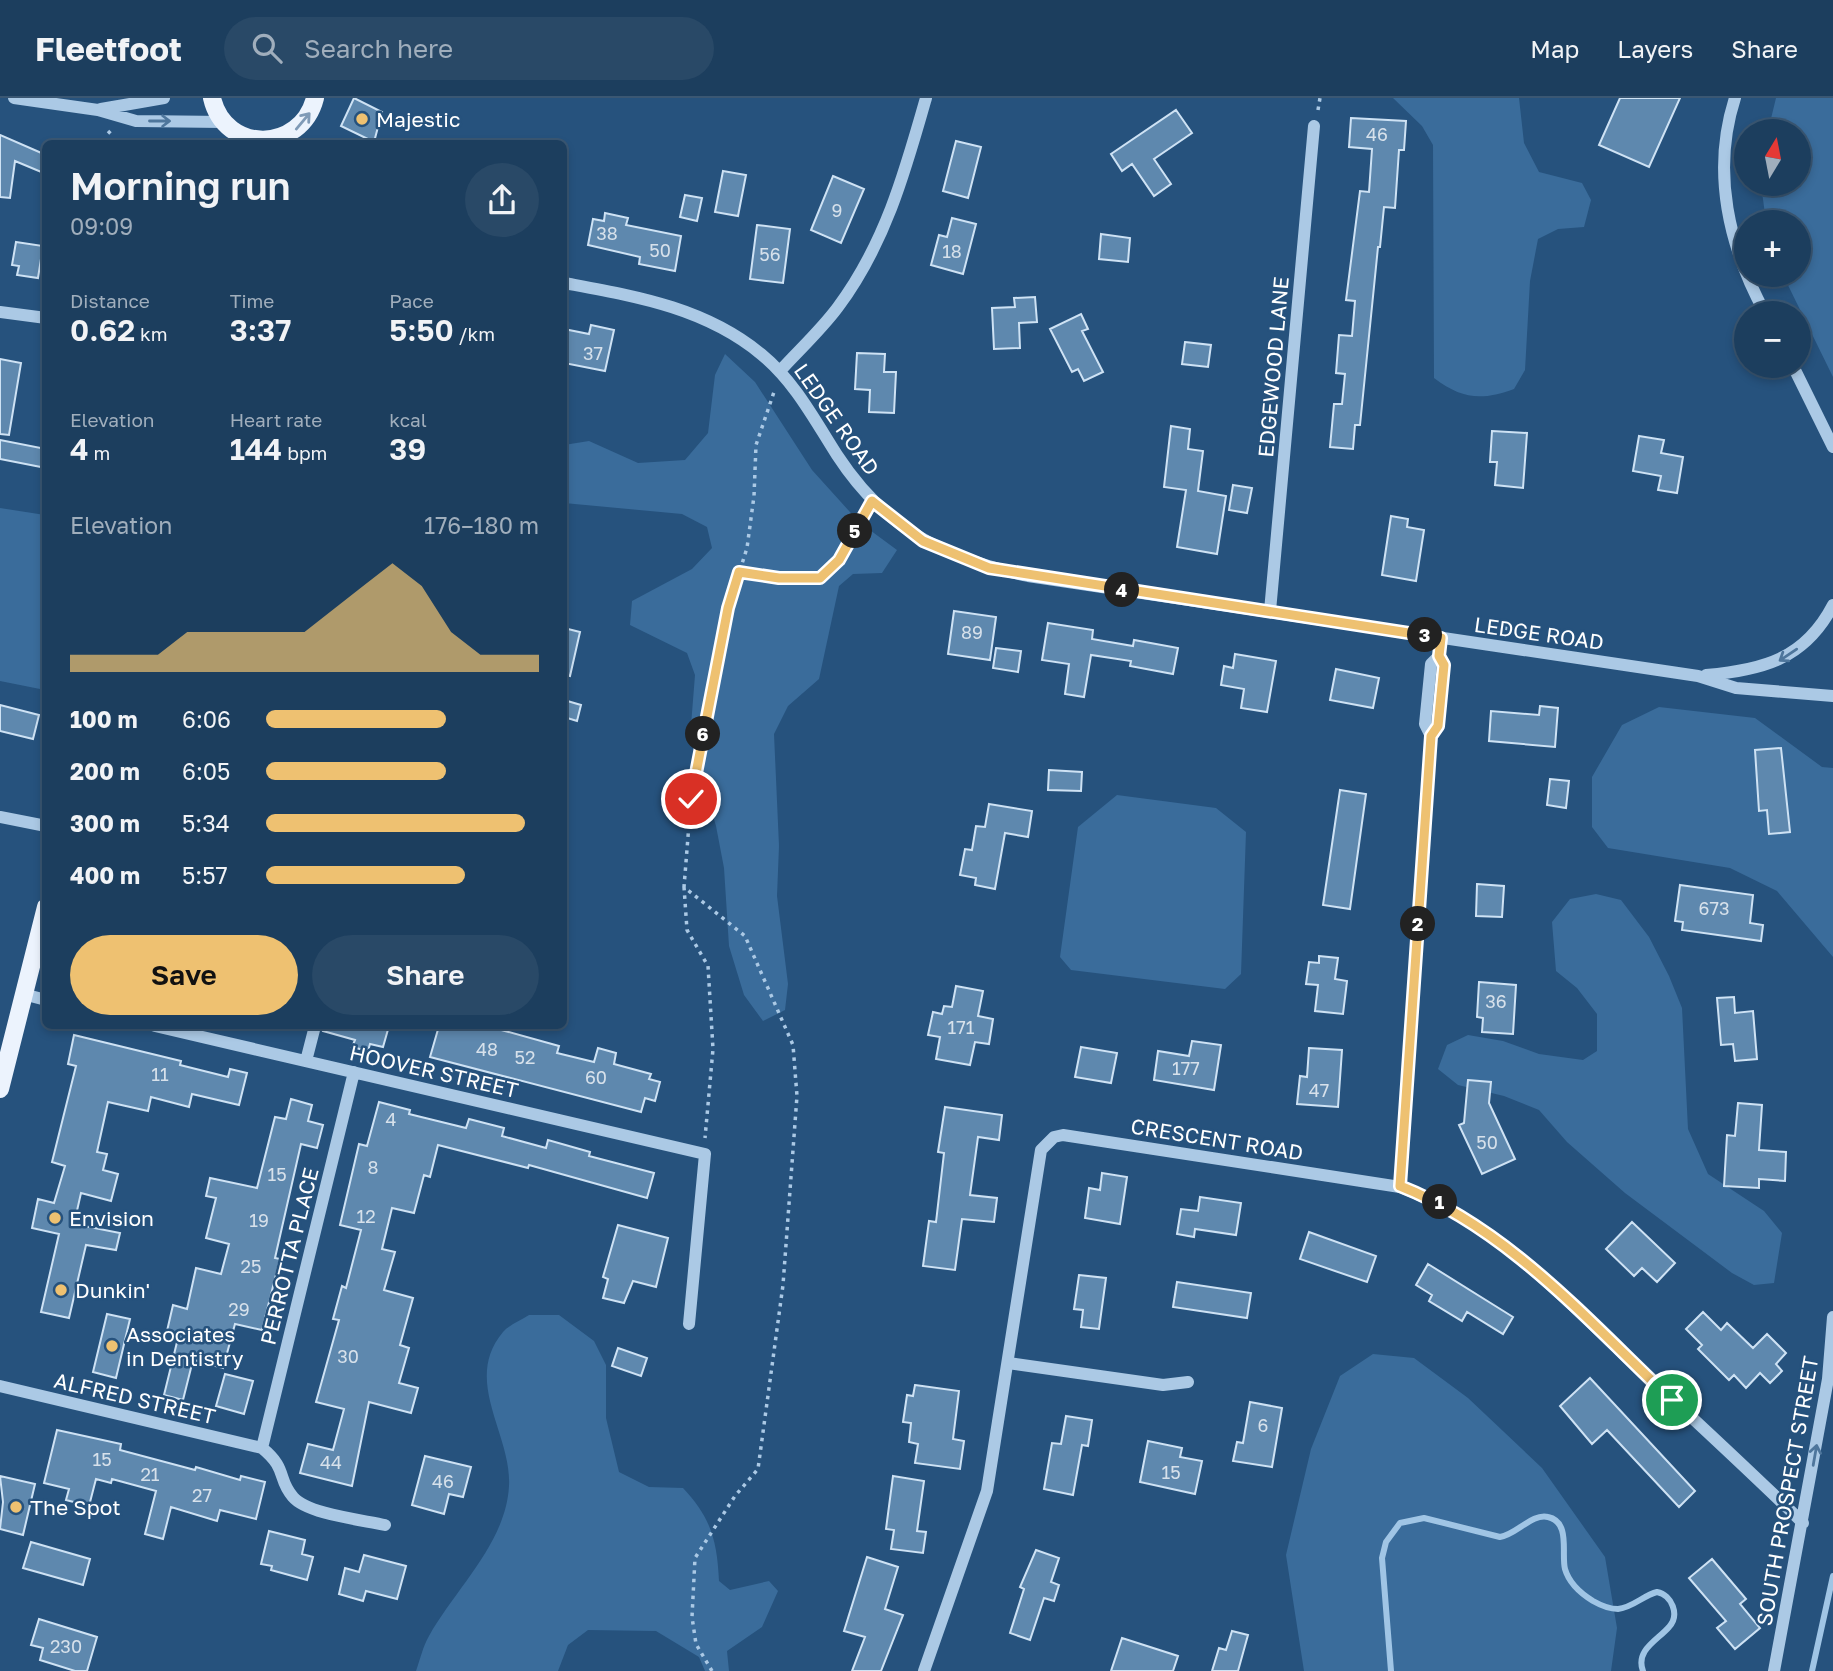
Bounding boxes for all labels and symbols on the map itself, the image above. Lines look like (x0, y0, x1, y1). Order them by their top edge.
place label: Majestic (376, 106, 460, 132)
marker: Majestic (354, 111, 370, 127)
one-way arrow (295, 112, 311, 130)
one-way arrow (148, 114, 171, 128)
north arrow (1734, 119, 1811, 196)
house number: 46 (1366, 123, 1388, 145)
house number: 9 (832, 199, 842, 221)
house number: 38 (596, 222, 618, 244)
house number: 50 (649, 239, 671, 261)
house number: 18 (942, 240, 962, 262)
house number: 56 (759, 243, 781, 265)
street label: EDGEWOOD LANE (1252, 275, 1294, 459)
house number: 37 (583, 342, 603, 364)
street label: LEDGE ROAD (789, 358, 885, 480)
pin: 5 (838, 514, 872, 548)
pin: 4 (1104, 573, 1140, 608)
street label: LEDGE ROAD (1473, 611, 1605, 655)
pin: 3 (1408, 618, 1442, 652)
house number: 89 (961, 621, 983, 643)
one-way arrow (1778, 648, 1798, 662)
pin: 6 (686, 716, 720, 752)
pin (661, 769, 721, 829)
house number: 673 (1699, 897, 1729, 919)
pin: 2 (1400, 906, 1436, 942)
house number: 36 (1485, 990, 1507, 1012)
house number: 171 (948, 1016, 975, 1038)
house number: 48 (476, 1038, 498, 1060)
street label: HOOVER STREET (347, 1039, 521, 1103)
house number: 52 (515, 1046, 535, 1068)
house number: 177 (1172, 1057, 1200, 1079)
house number: 11 (151, 1063, 169, 1085)
house number: 60 (585, 1066, 607, 1088)
house number: 47 (1309, 1079, 1329, 1101)
house number: 4 (386, 1108, 397, 1130)
street label: CRESCENT ROAD (1129, 1113, 1305, 1165)
house number: 50 (1476, 1131, 1498, 1153)
house number: 8 (368, 1156, 378, 1178)
house number: 15 (267, 1163, 287, 1185)
street label: PERROTTA PLACE (254, 1165, 324, 1347)
pin: 1 (1422, 1184, 1458, 1220)
place label: Envision (69, 1205, 154, 1231)
house number: 12 (356, 1205, 376, 1227)
house number: 19 (249, 1209, 269, 1231)
marker: Envision (47, 1210, 63, 1226)
house number: 25 (241, 1255, 261, 1277)
place label: Dunkin' (75, 1277, 150, 1303)
marker: Dunkin' (53, 1282, 69, 1298)
house number: 29 (228, 1298, 250, 1320)
place label: Associates in Dentistry (126, 1321, 244, 1371)
marker: Associates in Dentistry (104, 1338, 120, 1354)
house number: 30 (337, 1345, 359, 1367)
street label: SOUTH PROSPECT STREET (1750, 1354, 1824, 1628)
street label: ALFRED STREET (52, 1367, 218, 1429)
pin (1642, 1370, 1702, 1430)
house number: 6 (1258, 1414, 1268, 1436)
one-way arrow (1809, 1445, 1822, 1467)
house number: 15 (92, 1448, 112, 1470)
house number: 44 (320, 1451, 342, 1473)
house number: 15 (1161, 1461, 1181, 1483)
house number: 21 (140, 1463, 160, 1485)
house number: 46 (432, 1470, 454, 1492)
house number: 27 (192, 1484, 212, 1506)
place label: The Spot (30, 1494, 121, 1520)
marker: The Spot (8, 1499, 24, 1515)
house number: 230 (50, 1635, 82, 1657)

